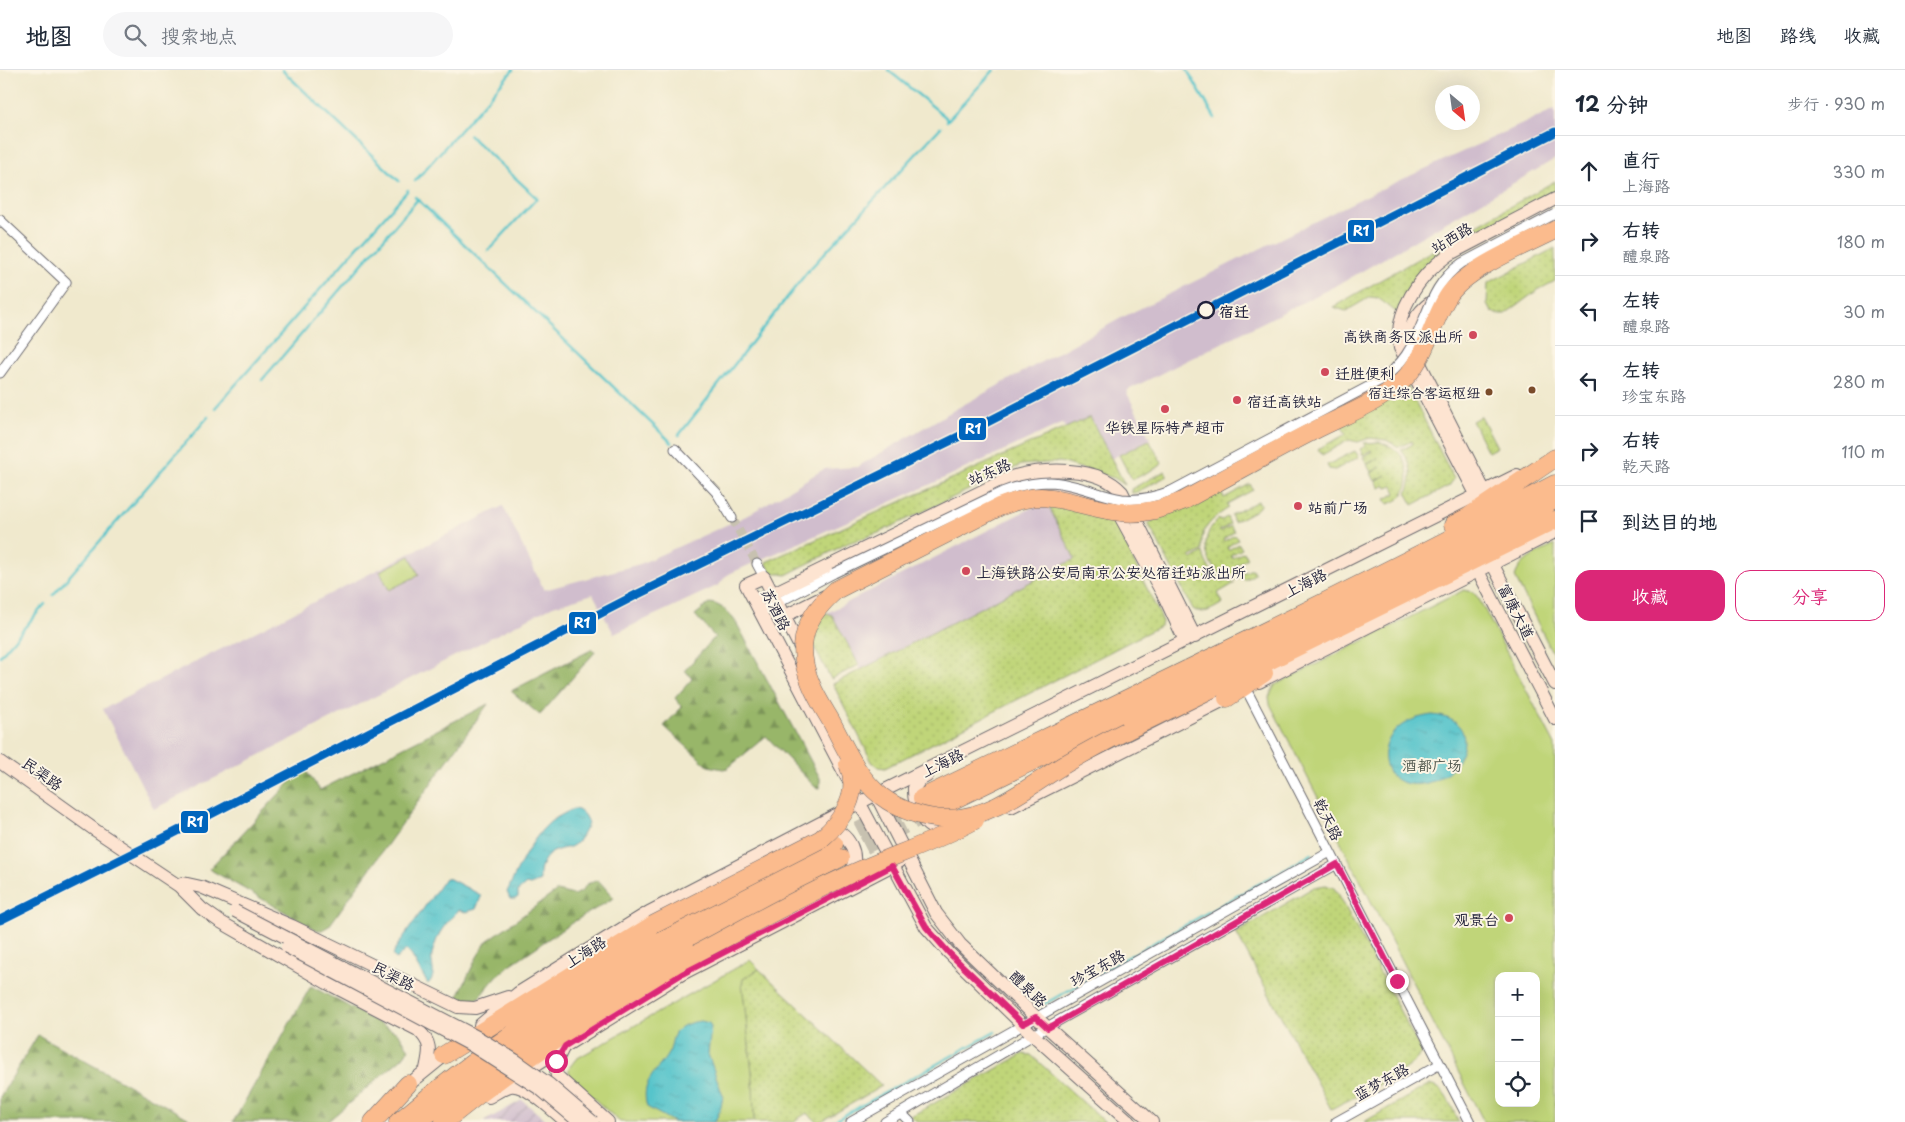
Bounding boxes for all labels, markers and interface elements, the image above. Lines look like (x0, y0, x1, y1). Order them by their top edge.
search box (103, 12, 453, 57)
text: 地图 (25, 17, 73, 53)
icon: search (121, 21, 149, 49)
text: 搜索地点 (161, 21, 237, 49)
text: 地图 (1716, 21, 1752, 48)
text: 路线 (1780, 21, 1816, 48)
text: 收藏 (1844, 21, 1880, 48)
north arrow (1435, 85, 1480, 130)
text: 12 分钟 (1575, 87, 1649, 119)
text: 步行 · 930 m (1788, 91, 1885, 115)
text: 直行 (1622, 145, 1660, 173)
icon: ahead (1575, 157, 1603, 185)
text: 330 m (1832, 159, 1885, 183)
text: 上海路 (1622, 173, 1670, 197)
text: 右转 (1622, 215, 1660, 243)
street label: 站西路 (1426, 216, 1476, 258)
line badge: R1 (1347, 219, 1375, 243)
text: R1 (1353, 220, 1370, 241)
icon: right (1575, 227, 1603, 255)
text: 180 m (1837, 229, 1885, 253)
text: 醴泉路 (1622, 243, 1670, 267)
text: 左转 (1622, 285, 1660, 313)
icon: left (1575, 297, 1603, 325)
place label: 宿迁 (1219, 299, 1249, 322)
text: 30 m (1843, 299, 1885, 323)
marker: 宿迁 (1197, 301, 1215, 319)
text: 醴泉路 (1622, 313, 1670, 337)
place label: 高铁商务区派出所 (1343, 324, 1463, 347)
marker: 高铁商务区派出所 (1467, 329, 1479, 341)
text: 左转 (1622, 355, 1660, 383)
place label: 迁胜便利 (1335, 361, 1395, 384)
marker: 迁胜便利 (1319, 366, 1331, 378)
icon: left (1575, 367, 1603, 395)
text: 280 m (1833, 369, 1885, 393)
place label: 宿迁综合客运枢纽 (1368, 382, 1480, 403)
text: 珍宝东路 (1622, 383, 1686, 407)
unlabelled marker (1527, 385, 1537, 395)
marker: 宿迁综合客运枢纽 (1484, 387, 1494, 397)
place label: 宿迁高铁站 (1247, 389, 1322, 412)
marker: 宿迁高铁站 (1231, 394, 1243, 406)
marker: 华铁星际特产超市 (1159, 403, 1171, 415)
place label: 华铁星际特产超市 (1105, 415, 1225, 438)
line badge: R1 (958, 417, 987, 441)
text: R1 (965, 418, 982, 439)
text: 右转 (1622, 425, 1660, 453)
icon: right (1575, 437, 1603, 465)
text: 110 m (1842, 439, 1885, 463)
street label: 站东路 (964, 451, 1014, 491)
text: 乾天路 (1622, 453, 1670, 477)
place label: 站前广场 (1308, 495, 1368, 518)
marker: 站前广场 (1292, 500, 1304, 512)
icon: arrive (1575, 507, 1603, 535)
text: 到达目的地 (1622, 507, 1717, 535)
place label: 上海铁路公安局南京公安处宿迁站派出所 (976, 560, 1246, 583)
street label: 上海路 (1280, 562, 1330, 602)
marker: 上海铁路公安局南京公安处宿迁站派出所 (960, 565, 972, 577)
button: 收藏 (1575, 570, 1725, 621)
button: 分享 (1735, 570, 1885, 621)
street label: 富康大道 (1493, 579, 1541, 643)
street label: 苏酒路 (757, 584, 797, 634)
line badge: R1 (568, 611, 597, 635)
text: R1 (574, 612, 591, 633)
street label: 上海路 (917, 742, 967, 782)
street label: 民渠路 (18, 751, 68, 795)
park label: 酒都广场 (1402, 753, 1462, 776)
street label: 乾天路 (1309, 794, 1349, 844)
line badge: R1 (180, 810, 209, 834)
text: R1 (187, 811, 204, 832)
place label: 观景台 (1454, 907, 1499, 930)
marker: 观景台 (1503, 912, 1515, 924)
street label: 上海路 (560, 929, 610, 973)
street label: 珍宝东路 (1065, 942, 1129, 992)
street label: 民渠路 (369, 955, 419, 995)
street label: 醴泉路 (1005, 964, 1053, 1012)
route end (1386, 970, 1409, 993)
map controls (1495, 972, 1540, 1107)
button: + (1495, 972, 1540, 1017)
button: − (1495, 1017, 1540, 1062)
route start (545, 1050, 568, 1073)
street label: 蓝梦东路 (1349, 1056, 1413, 1106)
button: locate (1495, 1062, 1540, 1107)

